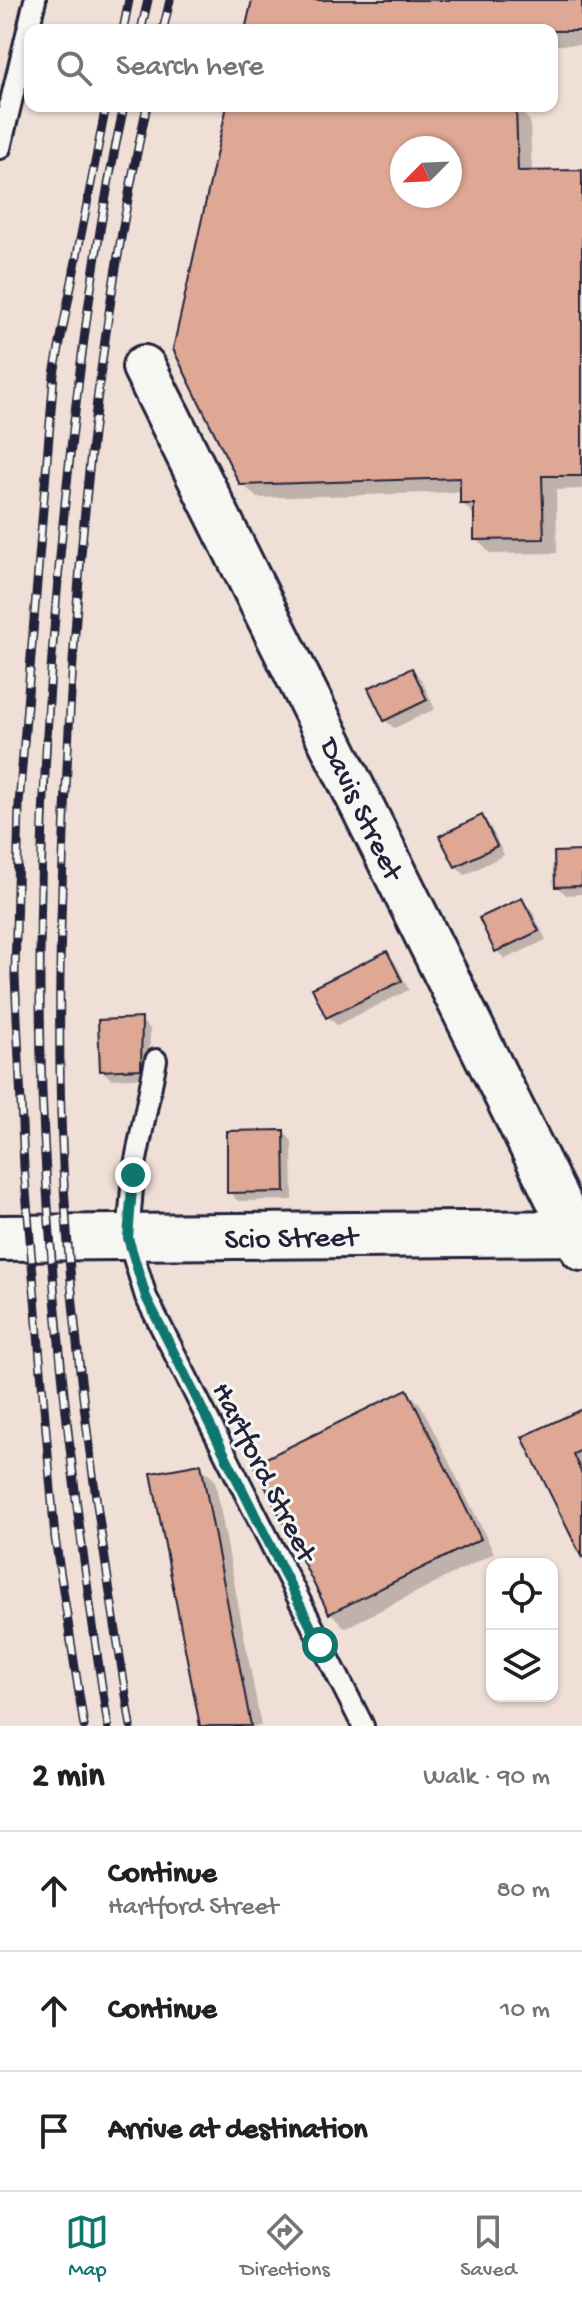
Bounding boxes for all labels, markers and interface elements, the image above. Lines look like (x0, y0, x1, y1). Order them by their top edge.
search box (24, 24, 558, 112)
icon: search (52, 46, 96, 90)
text: Search here (116, 51, 264, 86)
north arrow (390, 136, 462, 208)
street label: Davis Street (309, 731, 410, 889)
route end (115, 1157, 151, 1193)
street label: Scio Street (224, 1222, 361, 1259)
street label: Hartford Street (202, 1377, 323, 1571)
map controls (486, 1558, 558, 1702)
button: locate (486, 1558, 558, 1630)
route start (302, 1627, 338, 1663)
button: layers (486, 1630, 558, 1702)
text: 2 min (32, 1758, 104, 1798)
text: Walk · 90 m (423, 1763, 550, 1794)
text: Continue (108, 1858, 217, 1893)
icon: ahead (32, 1869, 76, 1913)
text: 80 m (496, 1876, 550, 1907)
text: Hartford Street (108, 1893, 278, 1924)
icon: ahead (32, 1989, 76, 2033)
text: Continue (108, 1994, 217, 2029)
text: 10 m (500, 1996, 550, 2027)
icon: arrive (32, 2109, 76, 2153)
text: Arrive at destination (108, 2114, 368, 2149)
tab: Map (65, 2210, 109, 2284)
tab: Directions (240, 2210, 330, 2284)
tab: Saved (460, 2210, 517, 2284)

